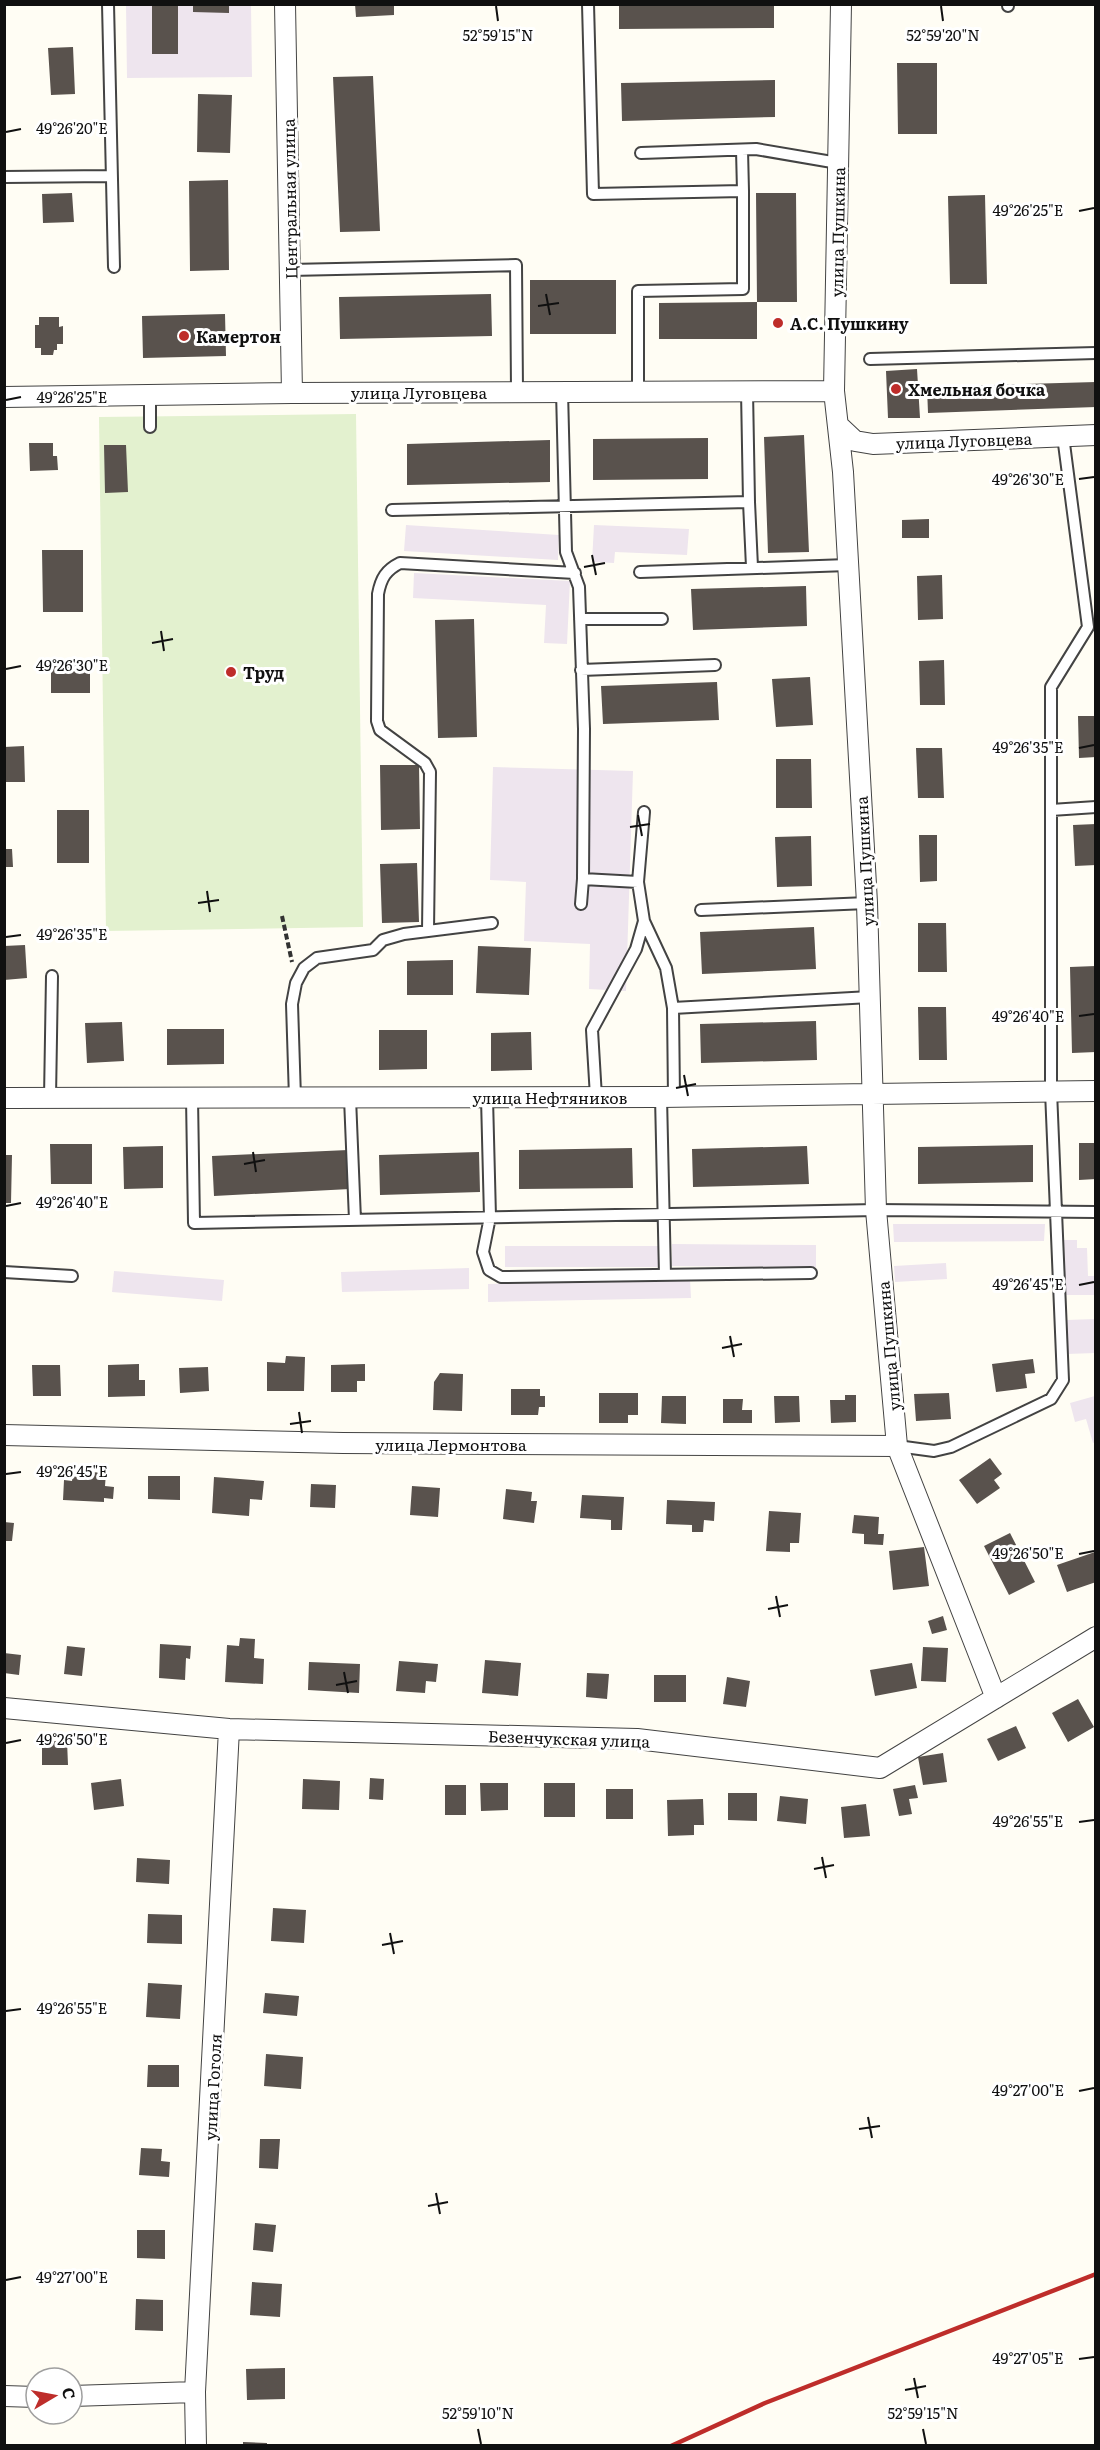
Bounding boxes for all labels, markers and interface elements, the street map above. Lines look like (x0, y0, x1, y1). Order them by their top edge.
text: 52°59'15"N (462, 23, 534, 46)
text: 52°59'20"N (906, 23, 980, 46)
text: 49°26'20"E (36, 116, 108, 139)
street label: Центральная улица (276, 118, 302, 280)
street label: улица Пушкина (824, 166, 850, 297)
text: 49°26'25"E (993, 198, 1063, 221)
place label: А.С. Пушкину (790, 311, 909, 335)
marker: А.С. Пушкину (771, 316, 785, 330)
place label: Камертон (196, 324, 281, 348)
marker: Камертон (177, 329, 191, 343)
place label: Хмельная бочка (908, 377, 1046, 401)
street label: улица Луговцева (351, 380, 488, 404)
marker: Хмельная бочка (889, 382, 903, 396)
text: 49°26'25"E (37, 385, 107, 408)
street label: улица Луговцева (895, 426, 1033, 454)
text: 49°26'30"E (992, 467, 1064, 490)
text: 49°26'30"E (36, 653, 108, 676)
place label: Труд (243, 660, 284, 684)
marker: Труд (224, 665, 238, 679)
text: 49°26'35"E (992, 735, 1064, 758)
street label: улица Пушкина (849, 795, 879, 927)
text: 49°26'35"E (36, 922, 108, 945)
text: 49°26'40"E (992, 1004, 1064, 1027)
street label: улица Нефтяников (472, 1085, 628, 1109)
text: 49°26'40"E (36, 1190, 108, 1213)
text: 49°26'45"E (992, 1272, 1064, 1295)
street label: улица Пушкина (870, 1280, 906, 1412)
street label: улица Лермонтова (375, 1432, 527, 1456)
text: 49°26'45"E (36, 1459, 108, 1482)
text: 49°26'50"E (992, 1541, 1064, 1564)
street label: Безенчукская улица (488, 1723, 651, 1753)
text: 49°26'50"E (36, 1727, 108, 1750)
text: 49°26'55"E (993, 1809, 1063, 1832)
text: 49°26'55"E (37, 1996, 107, 2019)
street label: улица Гоголя (197, 2033, 227, 2141)
text: 49°27'00"E (992, 2078, 1064, 2101)
text: 49°27'00"E (36, 2265, 108, 2288)
text: 49°27'05"E (992, 2346, 1064, 2369)
north arrow (24, 2366, 84, 2426)
text: С (57, 2386, 83, 2401)
text: 52°59'10"N (442, 2401, 514, 2424)
text: 52°59'15"N (887, 2401, 959, 2424)

